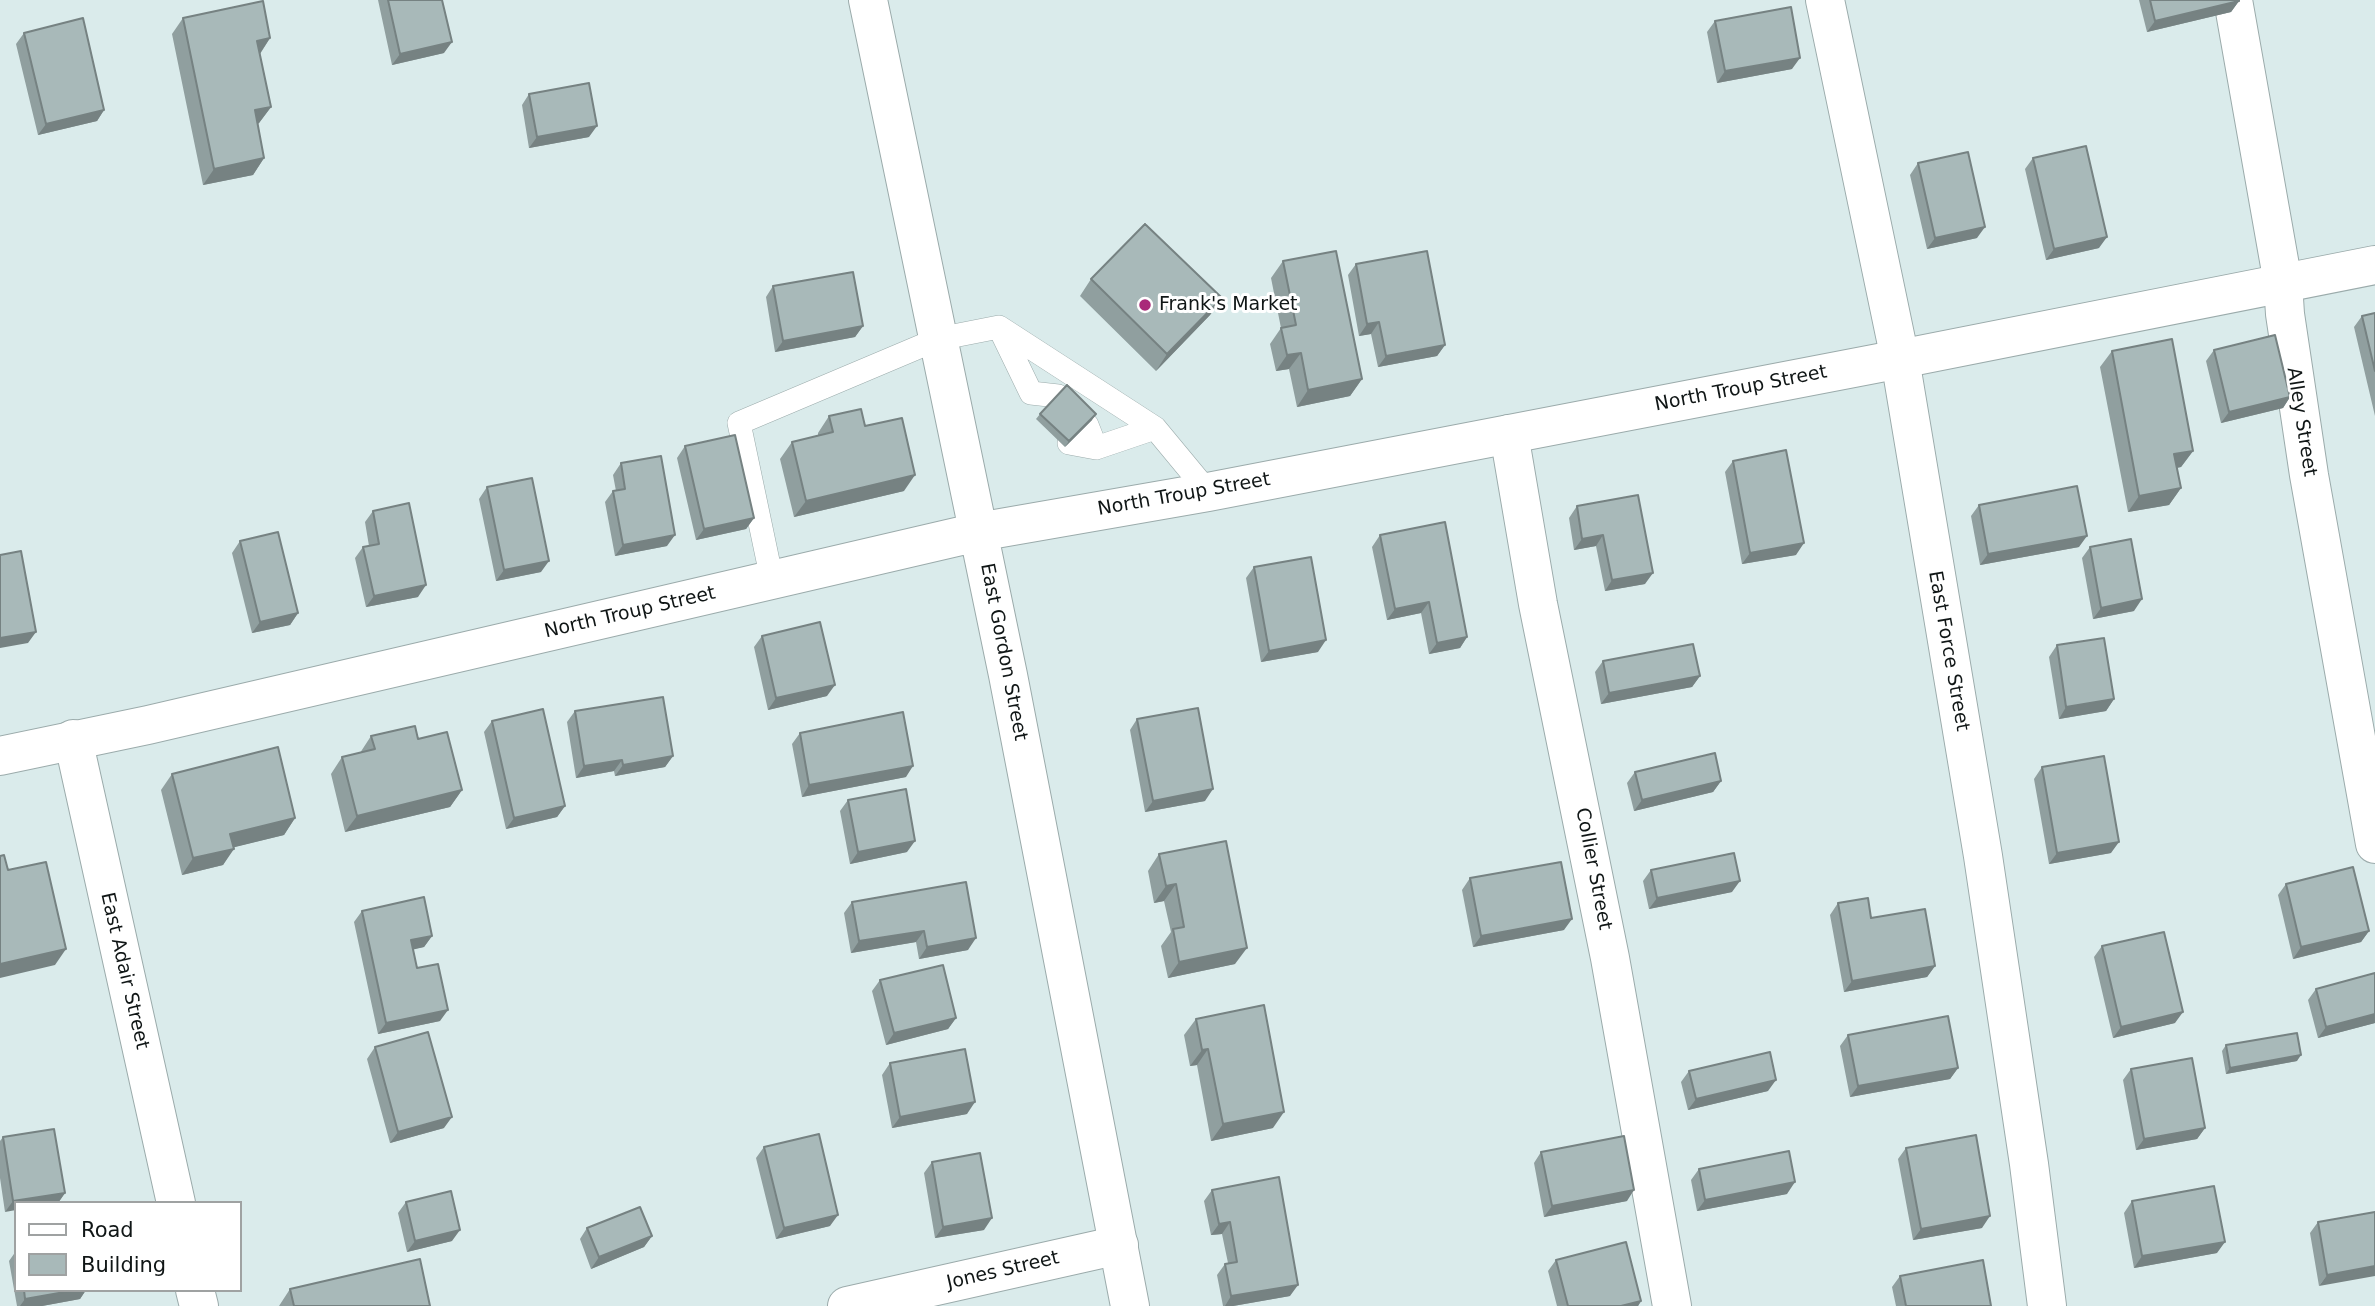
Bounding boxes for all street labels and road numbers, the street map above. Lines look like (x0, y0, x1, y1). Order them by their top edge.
street label: North Troup Street (1653, 361, 1829, 417)
street label: Alley Street (2281, 366, 2321, 478)
street label: North Troup Street (1096, 469, 1272, 521)
street label: East Gordon Street (975, 561, 1031, 743)
street label: East Force Street (1923, 569, 1973, 733)
street label: North Troup Street (542, 582, 718, 644)
street label: Collier Street (1570, 806, 1616, 932)
street label: East Adair Street (95, 890, 153, 1052)
street label: Jones Street (945, 1247, 1061, 1295)

